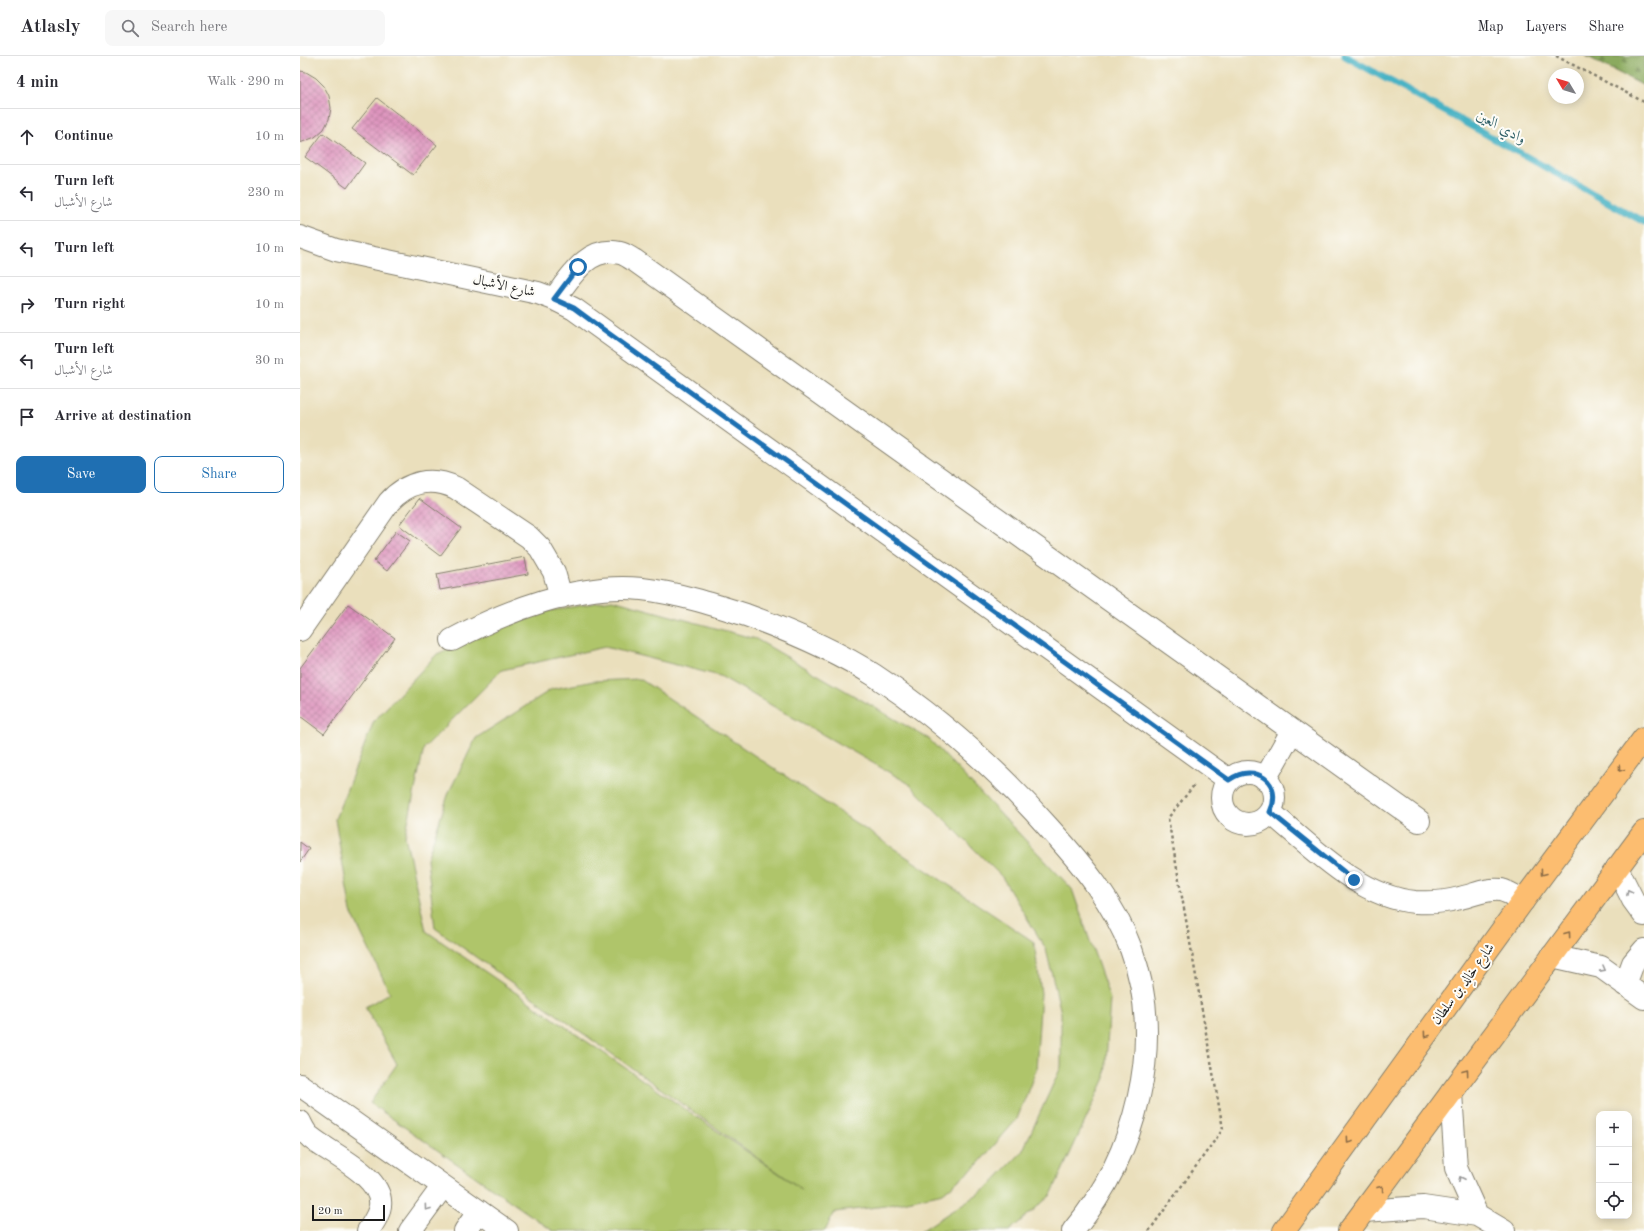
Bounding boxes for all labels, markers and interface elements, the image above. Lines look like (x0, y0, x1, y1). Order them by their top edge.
search box (105, 10, 385, 46)
icon: search (119, 17, 141, 39)
text: Atlasly (20, 18, 81, 37)
text: Search here (151, 20, 228, 35)
text: Map (1478, 20, 1504, 34)
text: Layers (1526, 20, 1567, 34)
text: Share (1589, 20, 1624, 34)
north arrow (1548, 68, 1584, 104)
text: 4 min (16, 74, 59, 91)
text: Walk · 290 m (207, 75, 284, 88)
water label: وادي العين (1472, 108, 1528, 150)
icon: ahead (16, 126, 38, 148)
text: Continue (54, 129, 113, 144)
text: 10 m (255, 130, 284, 143)
text: Turn left (54, 174, 114, 189)
icon: left (16, 182, 38, 204)
text: 230 m (247, 186, 284, 199)
text: شارع الأشبال (54, 196, 113, 209)
icon: left (16, 238, 38, 260)
text: Turn left (54, 241, 114, 256)
text: 10 m (255, 242, 284, 255)
route start (569, 258, 587, 276)
street label: شارع الأشبال (471, 269, 537, 303)
icon: right (16, 294, 38, 316)
text: Turn right (54, 297, 125, 312)
text: 10 m (255, 298, 284, 311)
text: Turn left (54, 342, 114, 357)
icon: left (16, 350, 38, 372)
text: 30 m (255, 354, 284, 367)
text: شارع الأشبال (54, 364, 113, 377)
icon: arrive (16, 406, 38, 428)
text: Arrive at destination (54, 409, 192, 424)
button: Save (16, 456, 146, 493)
button: Share (154, 456, 284, 493)
one-way arrow (1618, 765, 1626, 772)
one-way arrow (1541, 869, 1548, 876)
route end (1345, 871, 1363, 889)
one-way arrow (1626, 889, 1634, 896)
one-way arrow (1563, 931, 1571, 938)
street label: شارع خالِد بن سلطان (1429, 941, 1500, 1030)
one-way arrow (1599, 964, 1606, 972)
one-way arrow (1423, 1031, 1431, 1038)
one-way arrow (1461, 1070, 1468, 1077)
map controls (1596, 1111, 1632, 1219)
button: + (1596, 1111, 1632, 1147)
one-way arrow (1347, 1136, 1354, 1143)
button: − (1596, 1147, 1632, 1183)
one-way arrow (1458, 1176, 1466, 1184)
button: locate (1596, 1183, 1632, 1219)
one-way arrow (1376, 1186, 1383, 1193)
scale bar (312, 1203, 385, 1222)
one-way arrow (424, 1204, 431, 1211)
text: 20 m (318, 1206, 343, 1217)

